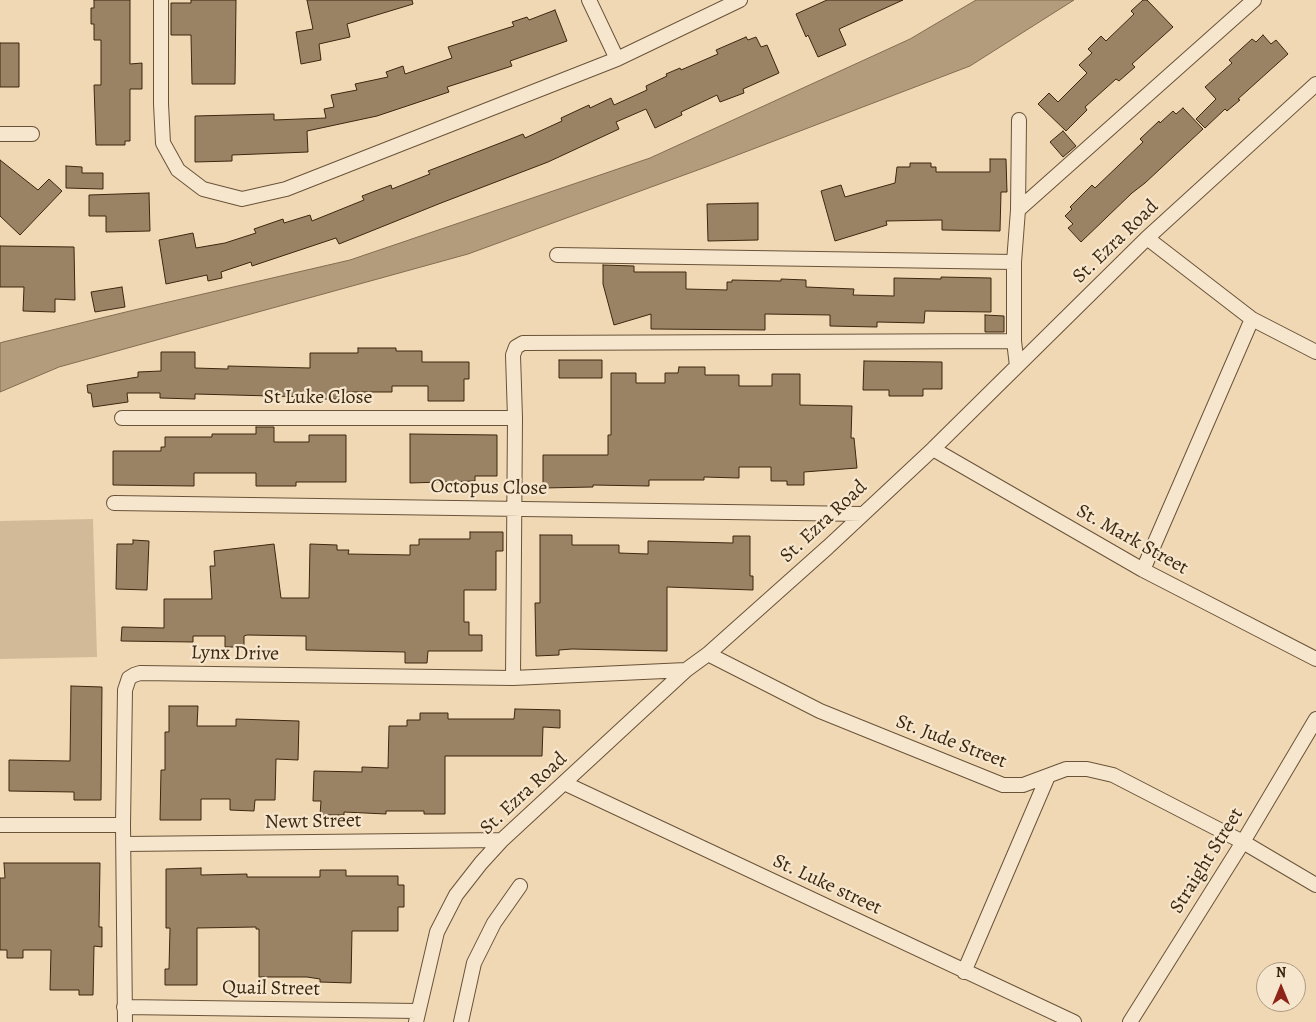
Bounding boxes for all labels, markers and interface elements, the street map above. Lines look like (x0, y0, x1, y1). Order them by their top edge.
street label: St. Ezra Road (1068, 195, 1164, 289)
street label: St Luke Close (264, 386, 372, 410)
street label: Octopus Close (430, 475, 548, 501)
street label: St. Ezra Road (775, 476, 873, 568)
street label: St. Mark Street (1072, 499, 1192, 581)
street label: Lynx Drive (191, 641, 279, 667)
street label: St. Jude Street (892, 710, 1010, 774)
street label: St. Ezra Road (475, 748, 573, 840)
street label: Straight Street (1165, 804, 1249, 918)
street label: Newt Street (264, 809, 362, 835)
street label: St. Luke street (769, 849, 885, 921)
north arrow (1256, 962, 1306, 1012)
text: N (1276, 963, 1286, 982)
street label: Quail Street (222, 976, 320, 1002)

